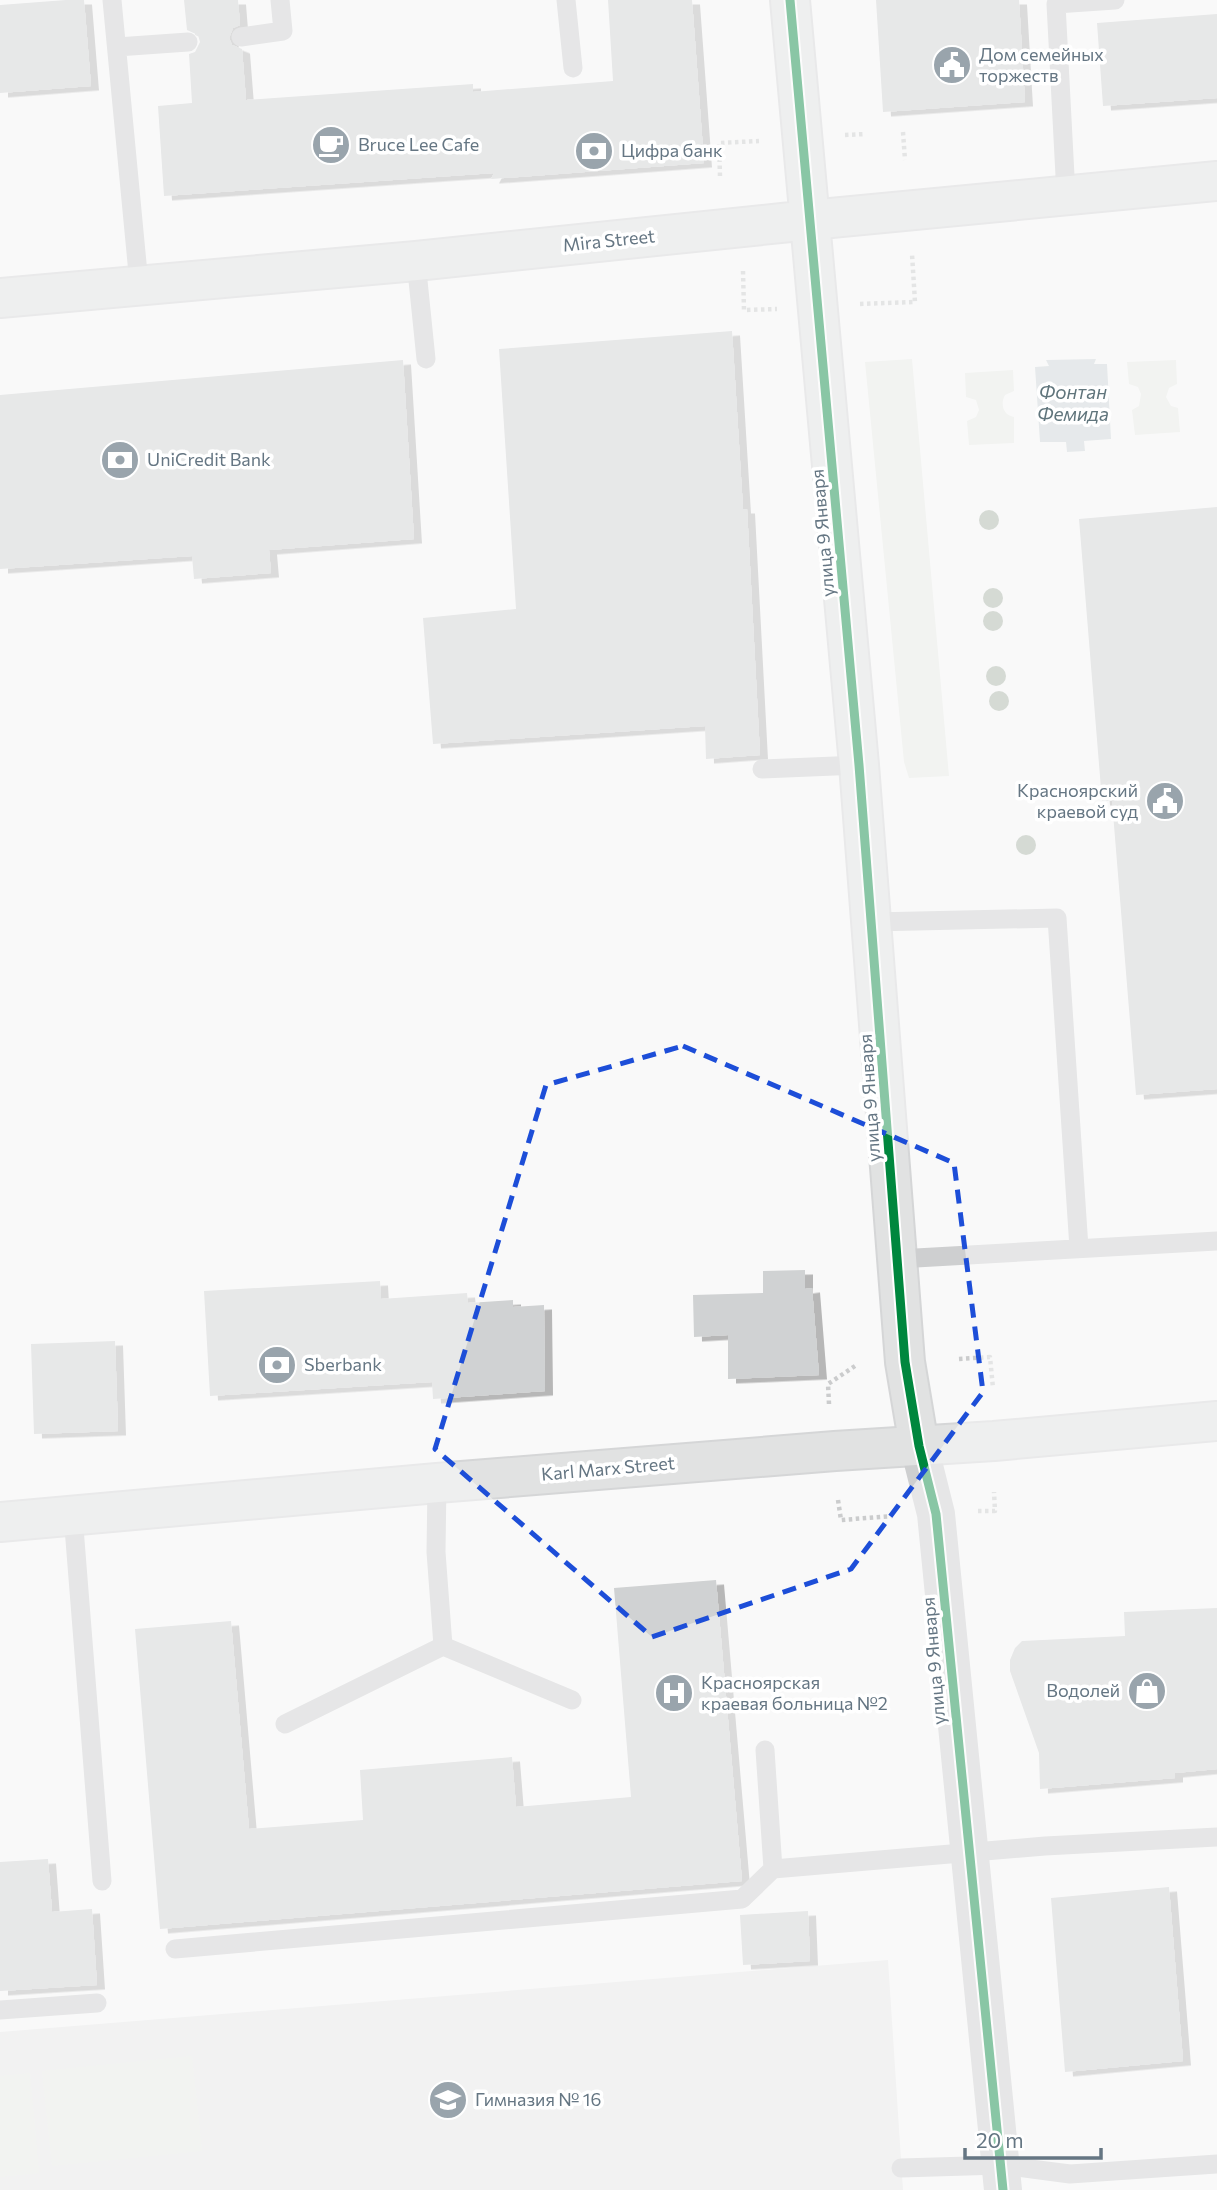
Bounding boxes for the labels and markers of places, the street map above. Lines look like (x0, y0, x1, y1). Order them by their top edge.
place label: Дом семейных торжеств (979, 43, 1104, 86)
public building icon: Дом семейных торжеств (931, 44, 973, 86)
cafe icon: Bruce Lee Cafe (310, 124, 352, 166)
bank icon: Цифра банк (573, 130, 615, 172)
place label: Bruce Lee Cafe (358, 133, 479, 155)
place label: Цифра банк (621, 139, 723, 161)
bank icon: UniCredit Bank (99, 439, 141, 481)
place label: UniCredit Bank (147, 448, 271, 470)
place label: Красноярский краевой суд (1017, 779, 1138, 822)
public building icon: Красноярский краевой суд (1144, 780, 1186, 822)
bank icon: Sberbank (256, 1344, 298, 1386)
place label: Sberbank (304, 1353, 382, 1375)
shop icon: Водолей (1126, 1670, 1168, 1712)
place label: Красноярская краевая больница №2 (701, 1671, 888, 1714)
hospital icon: Красноярская краевая больница №2 (653, 1672, 695, 1714)
place label: Водолей (1046, 1679, 1120, 1701)
school or university icon: Гимназия № 16 (427, 2079, 469, 2121)
place label: Гимназия № 16 (475, 2088, 602, 2110)

